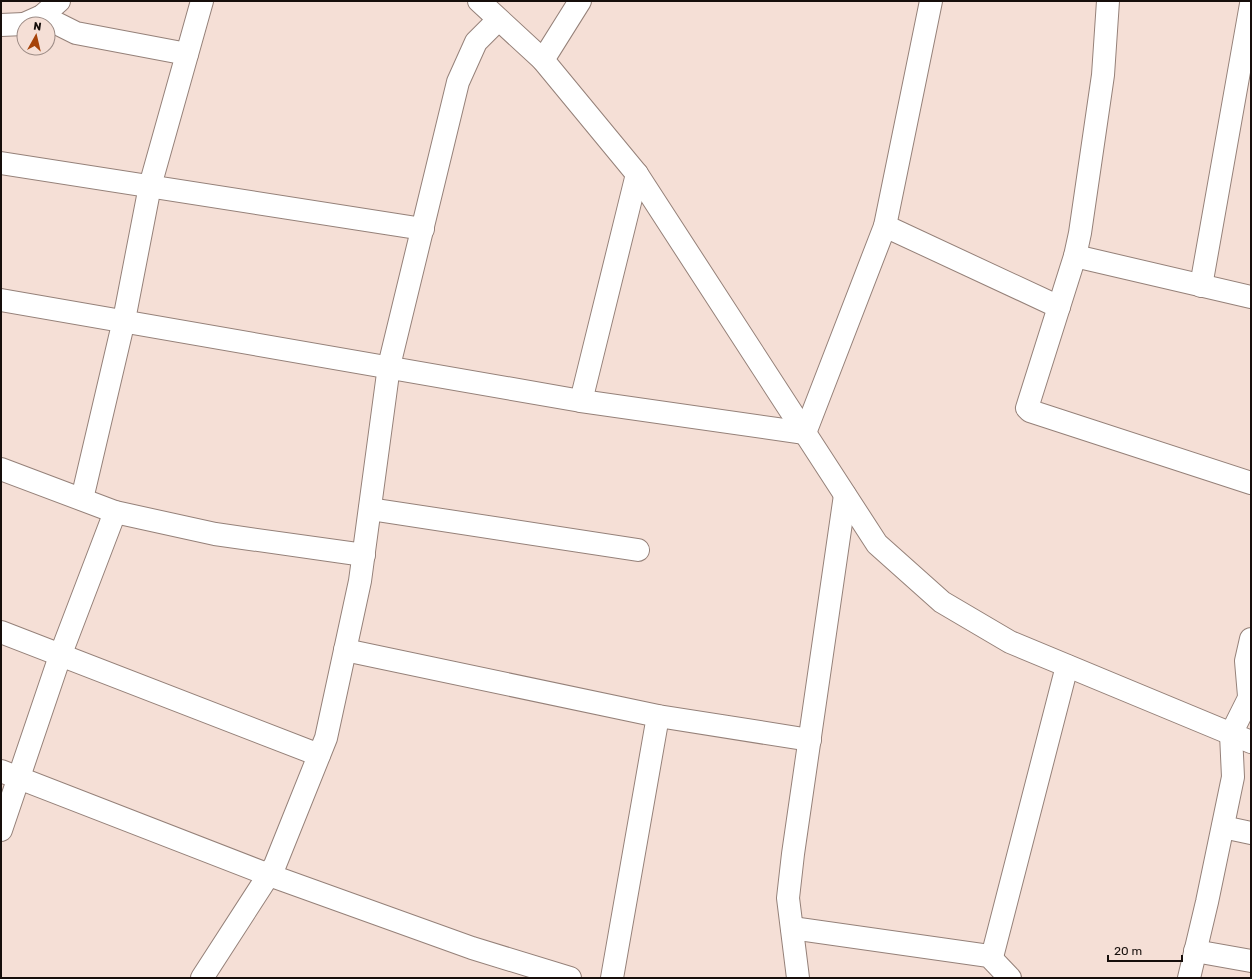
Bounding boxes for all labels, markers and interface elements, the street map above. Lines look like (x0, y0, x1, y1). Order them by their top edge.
north arrow (16, 16, 56, 56)
text: N (32, 20, 42, 34)
scale bar (1108, 937, 1182, 963)
text: 20 m (1114, 944, 1142, 958)

